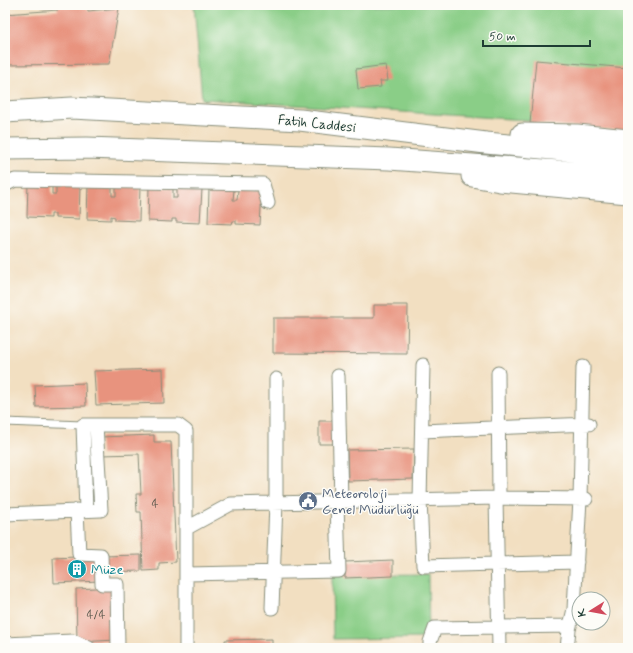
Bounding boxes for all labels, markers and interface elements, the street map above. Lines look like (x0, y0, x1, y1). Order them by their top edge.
scale bar (483, 22, 590, 48)
text: 50 m (489, 29, 516, 45)
street label: Fatih Caddesi (277, 111, 357, 137)
place label: Meteoroloji Genel Müdürlüğü (322, 485, 419, 519)
public building icon: Meteoroloji Genel Müdürlüğü (297, 490, 319, 512)
house number: 4 (152, 496, 159, 512)
building icon: Müze (66, 558, 88, 580)
place label: Müze (91, 561, 124, 579)
north arrow (571, 591, 611, 631)
house number: 4/4 (86, 607, 106, 623)
text: K (575, 607, 590, 618)

